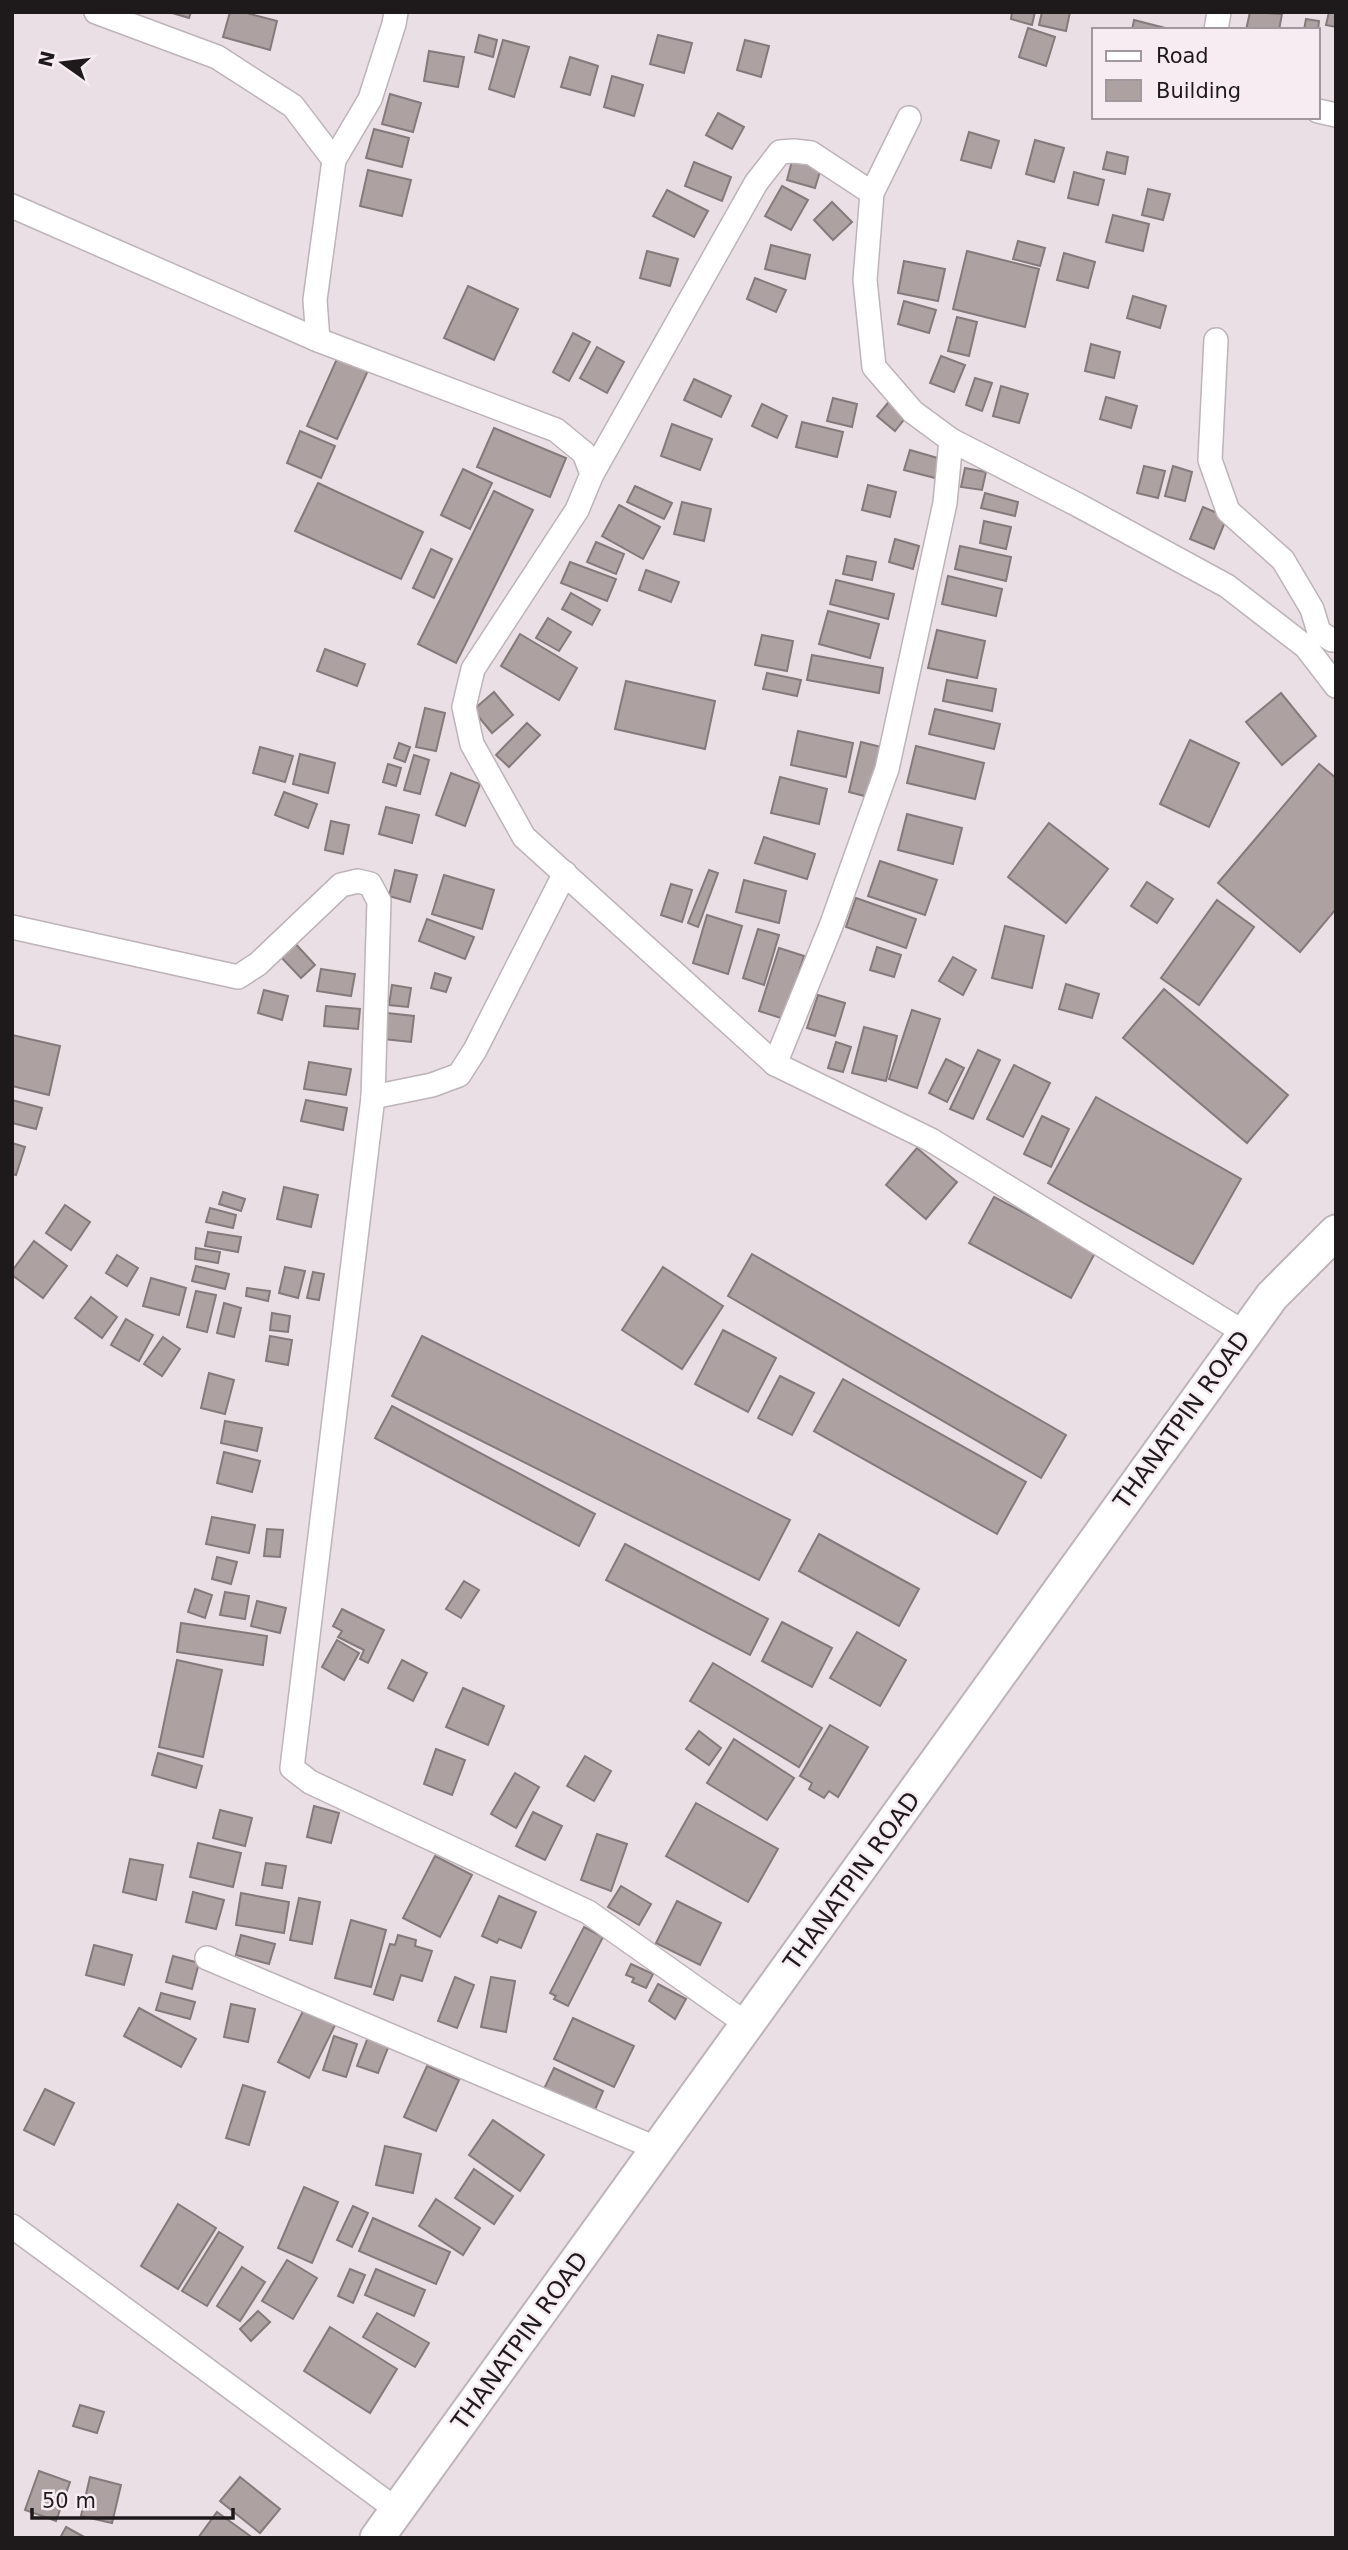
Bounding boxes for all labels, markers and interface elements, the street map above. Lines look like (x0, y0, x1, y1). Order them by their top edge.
north arrow (28, 28, 98, 98)
legend (1092, 28, 1320, 119)
text: Road (1156, 44, 1209, 68)
text: N (34, 49, 59, 69)
text: Building (1156, 79, 1241, 103)
street label: THANATPIN ROAD (1107, 1325, 1256, 1515)
street label: THANATPIN ROAD (777, 1786, 926, 1976)
street label: THANATPIN ROAD (445, 2246, 594, 2436)
scale bar (32, 2476, 233, 2520)
text: 50 m (42, 2489, 96, 2513)

